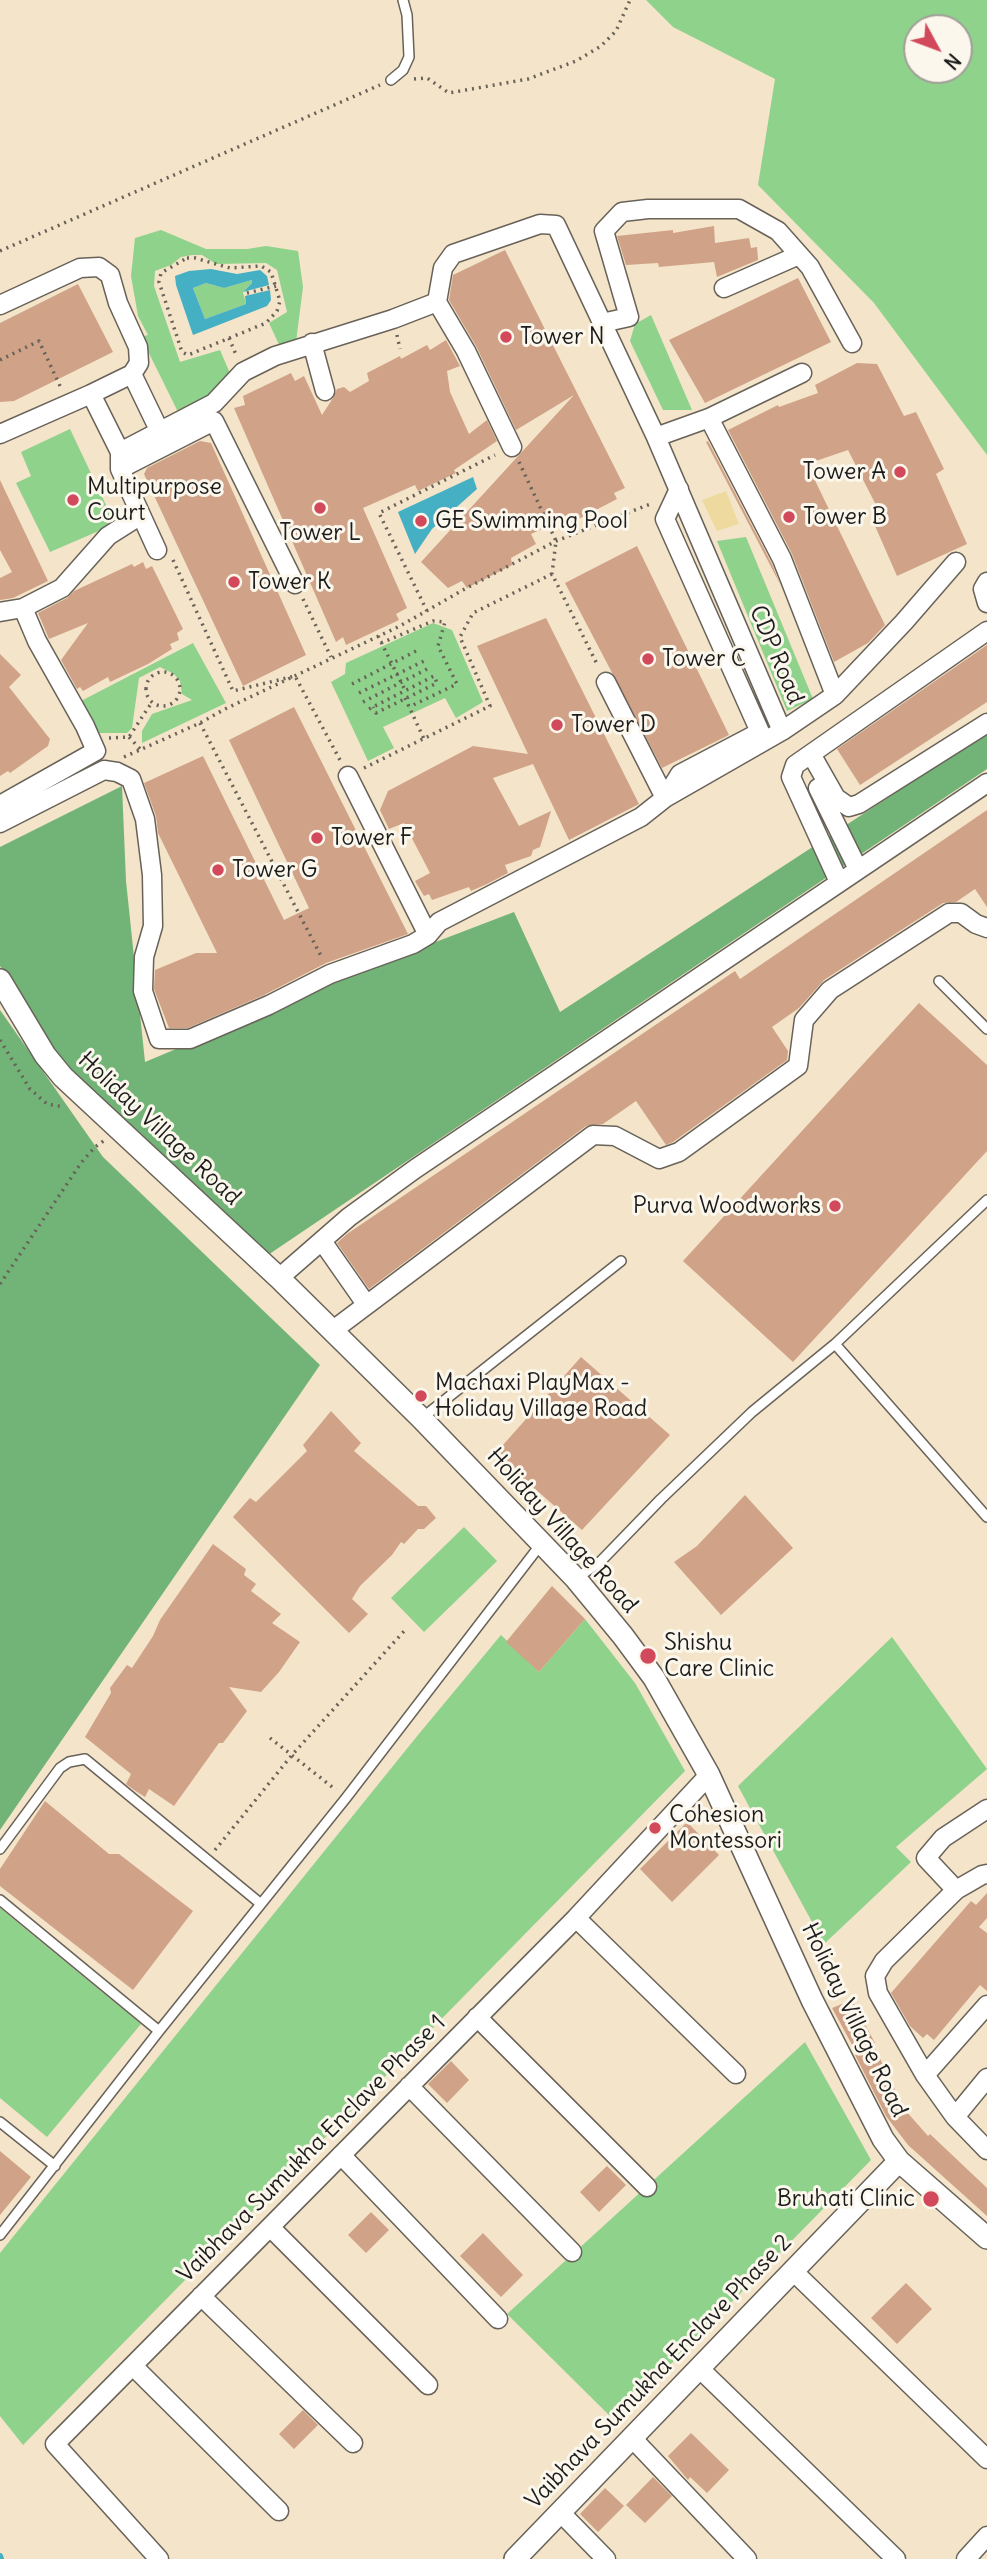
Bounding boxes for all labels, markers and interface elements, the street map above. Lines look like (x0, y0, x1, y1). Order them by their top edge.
north arrow (903, 14, 973, 84)
text: N (939, 49, 966, 74)
place label: Tower N (520, 323, 605, 351)
marker: Tower N (498, 329, 514, 345)
place label: Tower A (802, 458, 886, 486)
marker: Tower A (892, 464, 908, 480)
place label: Multipurpose Court (87, 473, 222, 527)
marker: Multipurpose Court (65, 492, 81, 508)
marker: Tower L (312, 500, 328, 516)
place label: Tower B (803, 503, 887, 531)
place label: GE Swimming Pool (435, 507, 628, 535)
marker: Tower B (781, 509, 797, 525)
marker: GE Swimming Pool (413, 513, 429, 529)
place label: Tower L (279, 519, 361, 547)
place label: Tower K (248, 568, 331, 596)
marker: Tower K (226, 574, 242, 590)
street label: CDP Road (743, 601, 809, 709)
place label: Tower C (662, 645, 746, 673)
marker: Tower C (640, 651, 656, 667)
place label: Tower D (571, 711, 656, 739)
marker: Tower D (549, 717, 565, 733)
place label: Tower F (331, 824, 413, 852)
marker: Tower F (309, 830, 325, 846)
place label: Tower G (232, 856, 317, 884)
marker: Tower G (210, 862, 226, 878)
street label: Holiday Village Road (72, 1047, 246, 1211)
place label: Purva Woodworks (633, 1192, 821, 1220)
marker: Purva Woodworks (827, 1198, 843, 1214)
place label: Machaxi PlayMax - Holiday Village Road (435, 1369, 647, 1423)
marker: Machaxi PlayMax - Holiday Village Road (413, 1388, 429, 1404)
street label: Holiday Village Road (481, 1443, 643, 1619)
place label: Shishu Care Clinic (664, 1629, 774, 1683)
marker: Shishu Care Clinic (638, 1646, 658, 1666)
place label: Cohesion Montessori (669, 1801, 782, 1855)
marker: Cohesion Montessori (647, 1820, 663, 1836)
street label: Holiday Village Road (795, 1919, 913, 2121)
street label: Vaibhava Sumukha Enclave Phase 1 (172, 2009, 452, 2289)
place label: Bruhati Clinic (777, 2185, 915, 2213)
marker: Bruhati Clinic (921, 2189, 941, 2209)
street label: Vaibhava Sumukha Enclave Phase 2 (520, 2229, 798, 2515)

